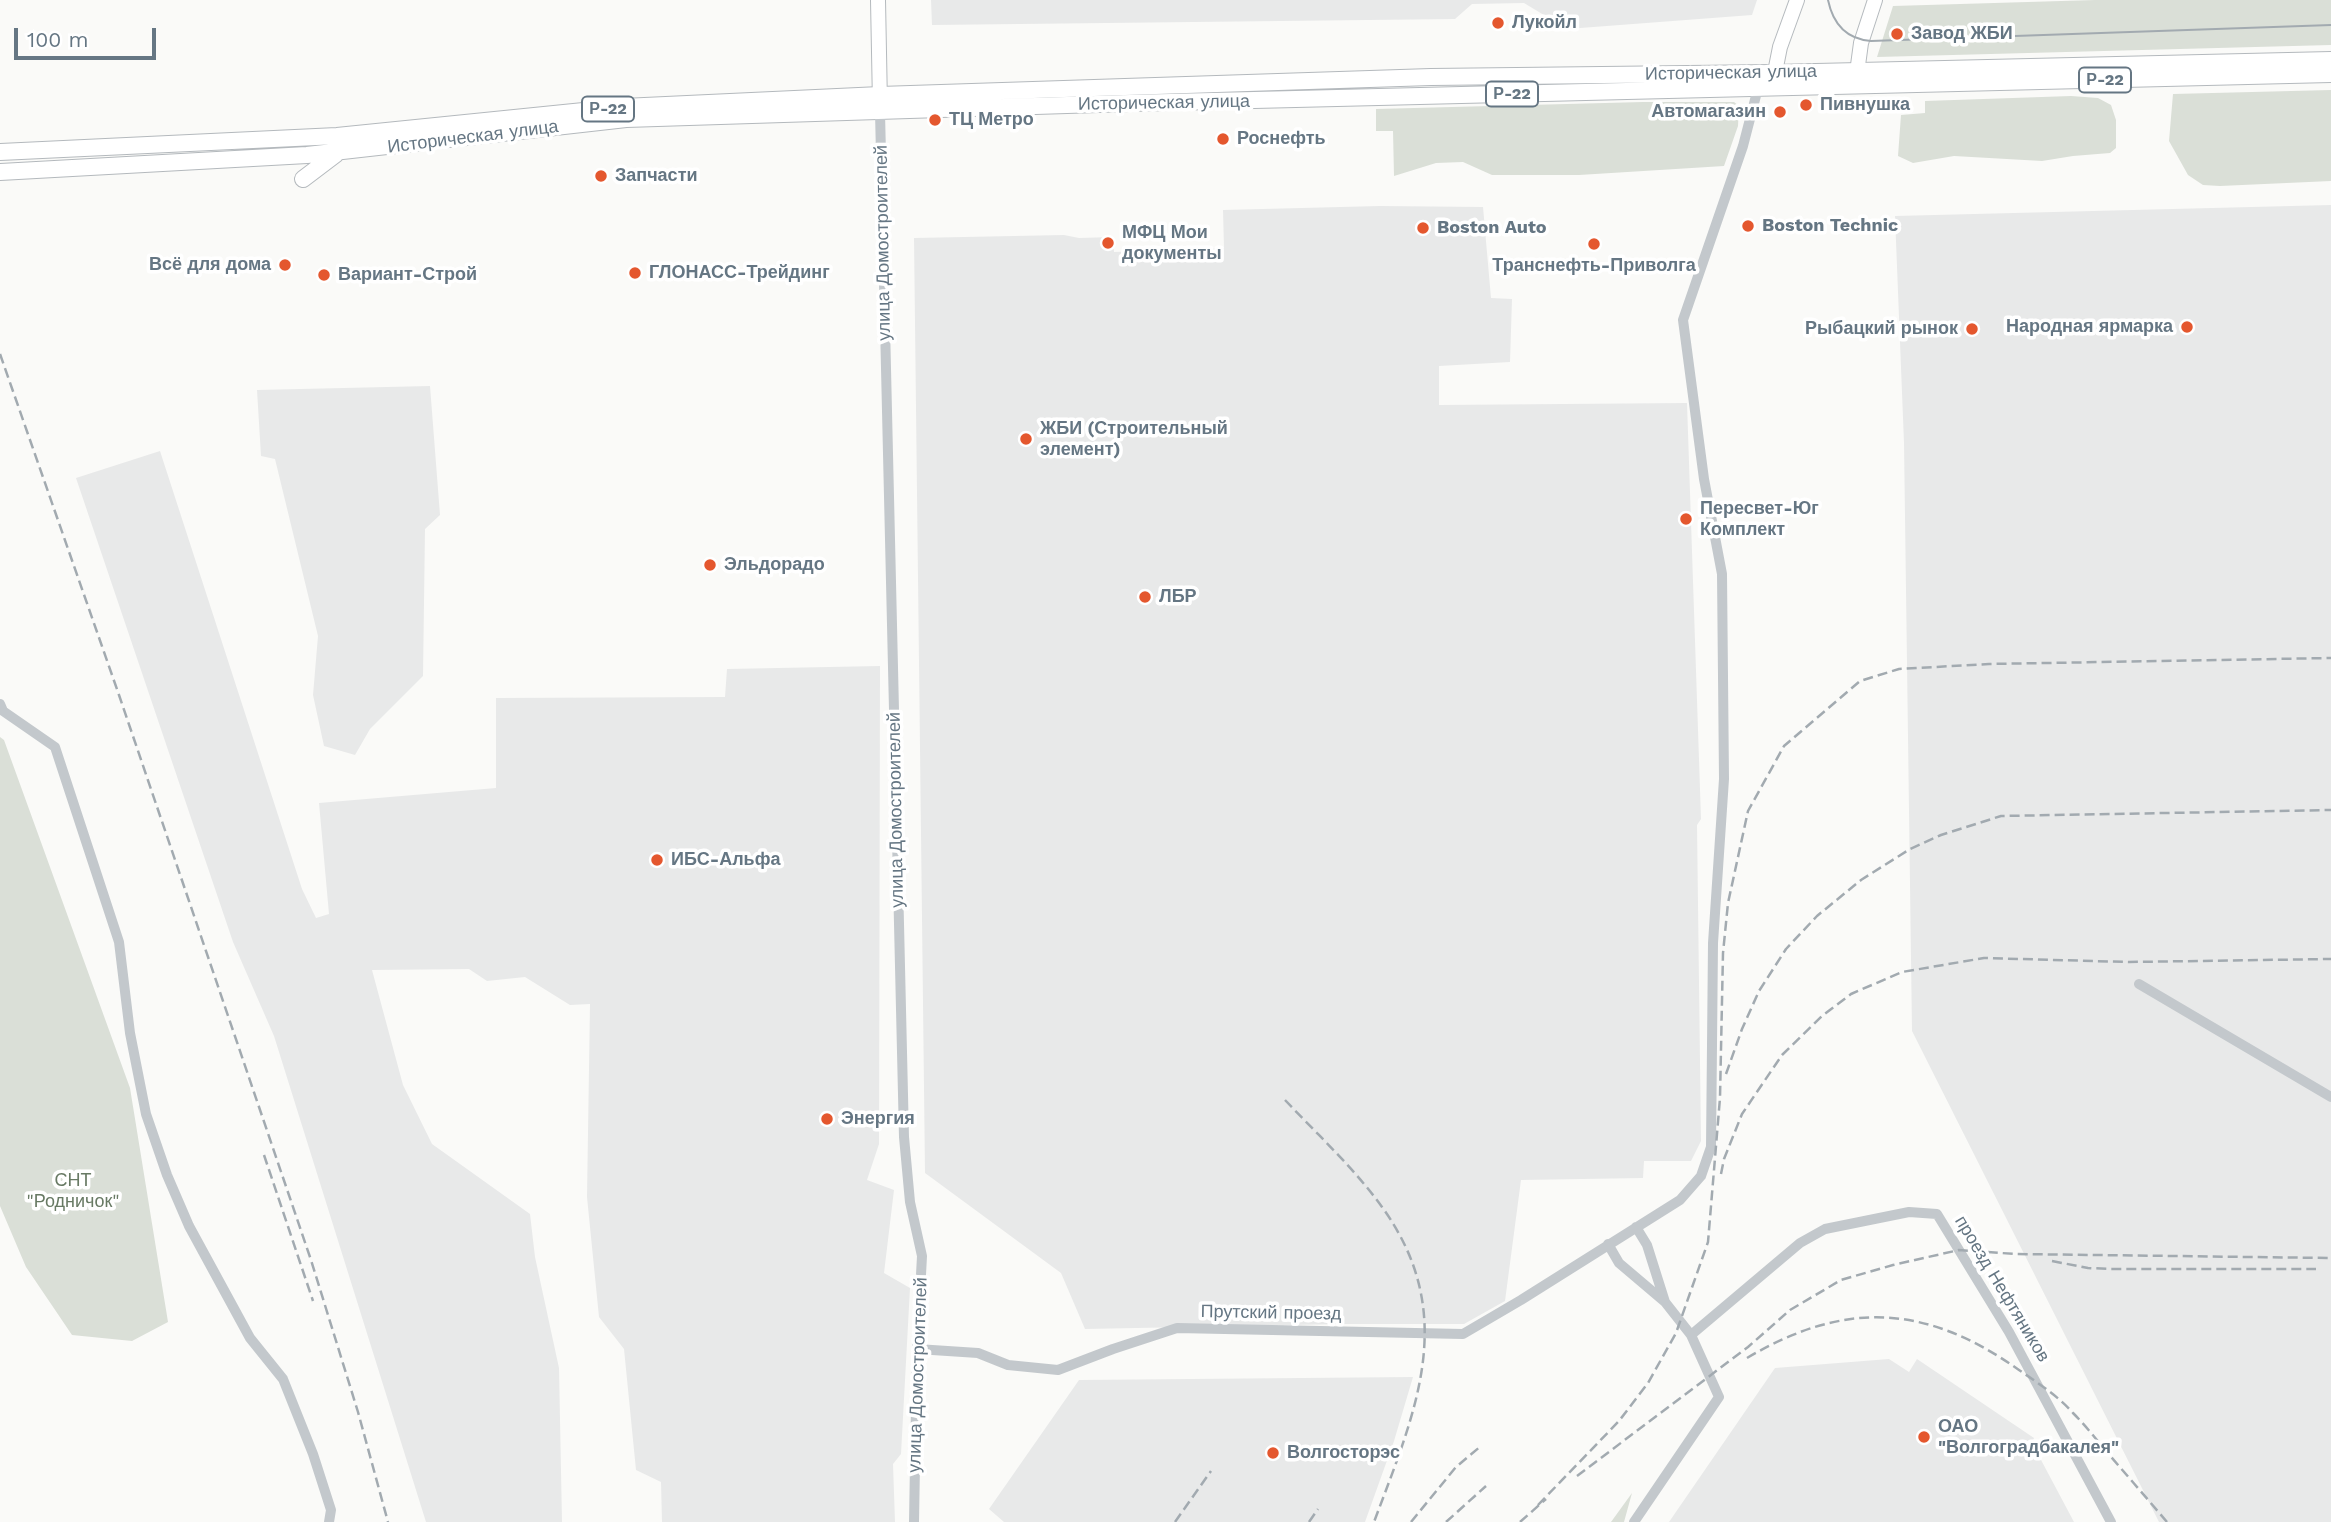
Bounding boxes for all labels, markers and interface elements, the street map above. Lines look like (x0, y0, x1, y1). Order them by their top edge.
place label: Лукойл (1512, 12, 1577, 34)
scale bar (18, 14, 159, 58)
marker: Лукойл (1490, 15, 1506, 31)
place label: Завод ЖБИ (1911, 23, 2013, 45)
marker: Завод ЖБИ (1889, 26, 1905, 42)
text: 100 m (27, 27, 89, 52)
street label: Историческая улица (1645, 61, 1817, 85)
road number: Р-22 (2079, 68, 2131, 92)
road number: Р-22 (1486, 82, 1538, 106)
street label: Историческая улица (1078, 91, 1250, 115)
place label: Пивнушка (1820, 94, 1910, 116)
road number: Р-22 (582, 96, 634, 122)
marker: Пивнушка (1798, 97, 1814, 113)
place label: Автомагазин (1651, 101, 1766, 123)
marker: Автомагазин (1772, 104, 1788, 120)
place label: ТЦ Метро (949, 109, 1034, 131)
marker: ТЦ Метро (927, 112, 943, 128)
street label: Историческая улица (386, 116, 560, 158)
place label: Роснефть (1237, 128, 1326, 150)
marker: Роснефть (1215, 131, 1231, 147)
street label: улица Домостроителей (870, 145, 896, 341)
place label: Запчасти (615, 165, 698, 187)
marker: Запчасти (593, 168, 609, 184)
place label: Boston Technic (1762, 215, 1898, 237)
place label: Boston Auto (1437, 217, 1547, 239)
marker: Boston Technic (1740, 218, 1756, 234)
marker: Boston Auto (1415, 220, 1431, 236)
place label: МФЦ Мои документы (1122, 222, 1222, 264)
marker: МФЦ Мои документы (1100, 235, 1116, 251)
marker: Транснефть-Приволга (1586, 236, 1602, 252)
place label: Всё для дома (149, 254, 271, 276)
place label: Транснефть-Приволга (1492, 255, 1696, 277)
marker: Всё для дома (277, 257, 293, 273)
place label: ГЛОНАСС-Трейдинг (649, 262, 830, 284)
place label: Вариант-Строй (338, 264, 477, 286)
marker: ГЛОНАСС-Трейдинг (627, 265, 643, 281)
marker: Вариант-Строй (316, 267, 332, 283)
place label: Народная ярмарка (2006, 316, 2173, 338)
place label: Рыбацкий рынок (1805, 318, 1958, 340)
marker: Народная ярмарка (2179, 319, 2195, 335)
marker: Рыбацкий рынок (1964, 321, 1980, 337)
place label: ЖБИ (Строительный элемент) (1040, 418, 1228, 460)
marker: ЖБИ (Строительный элемент) (1018, 431, 1034, 447)
place label: Пересвет-Юг Комплект (1700, 498, 1819, 540)
marker: Пересвет-Юг Комплект (1678, 511, 1694, 527)
place label: Эльдорадо (724, 554, 825, 576)
marker: Эльдорадо (702, 557, 718, 573)
place label: ЛБР (1159, 586, 1197, 608)
marker: ЛБР (1137, 589, 1153, 605)
street label: улица Домостроителей (883, 712, 909, 908)
place label: ИБС-Альфа (671, 849, 780, 871)
marker: ИБС-Альфа (649, 852, 665, 868)
place label: Энергия (841, 1108, 915, 1130)
marker: Энергия (819, 1111, 835, 1127)
park label: СНТ "Родничок" (26, 1170, 120, 1212)
street label: проезд Нефтяников (1950, 1212, 2054, 1366)
street label: улица Домостроителей (904, 1277, 932, 1473)
street label: Прутский проезд (1200, 1301, 1342, 1325)
place label: ОАО "Волгоградбакалея" (1938, 1416, 2119, 1458)
marker: ОАО "Волгоградбакалея" (1916, 1429, 1932, 1445)
place label: Волгосторэс (1287, 1442, 1400, 1464)
marker: Волгосторэс (1265, 1445, 1281, 1461)

